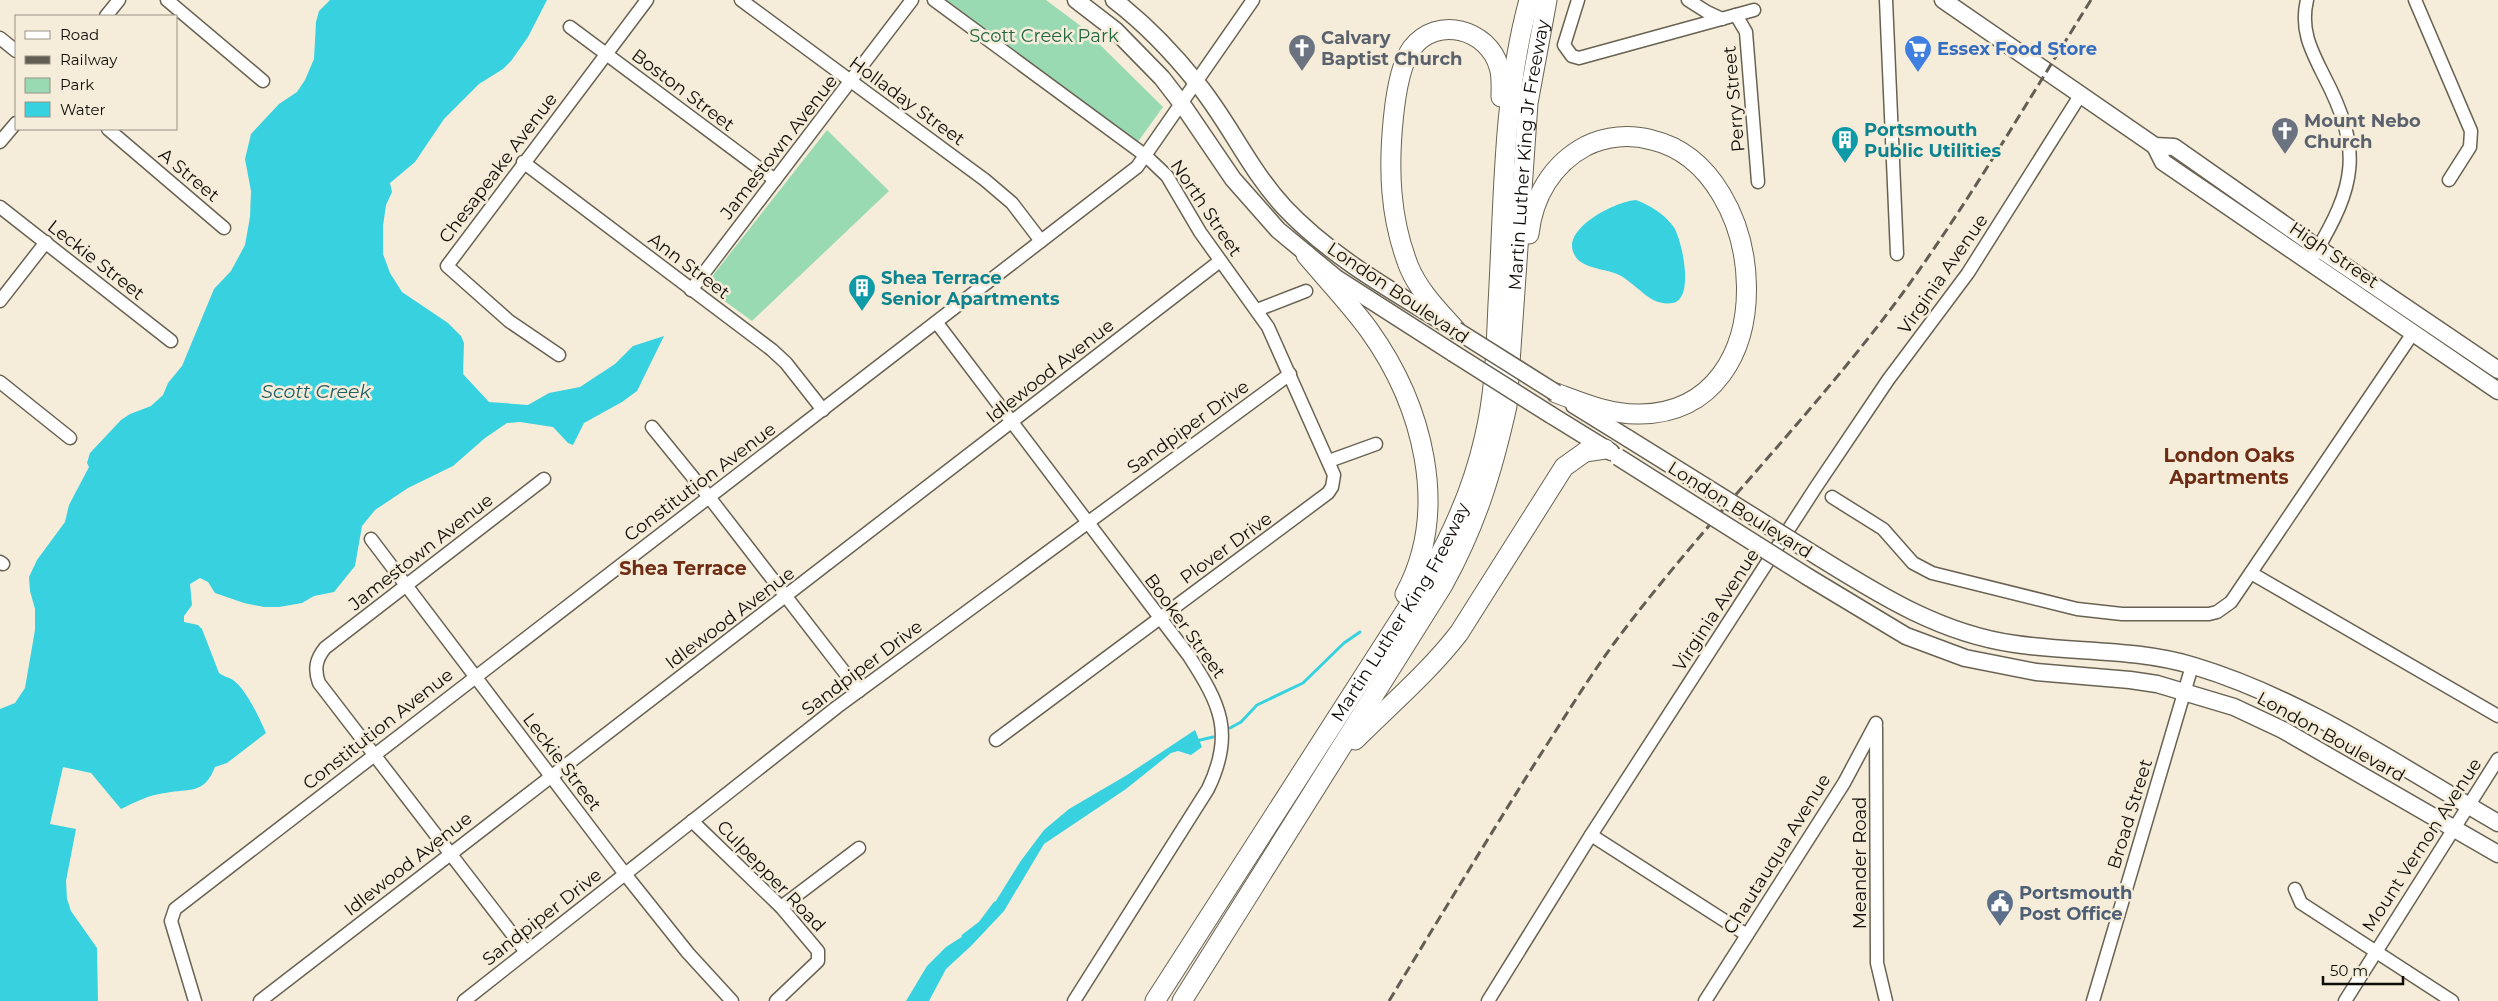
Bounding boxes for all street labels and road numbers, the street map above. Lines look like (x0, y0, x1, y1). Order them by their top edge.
street label: Martin Luther King Jr Freeway (1504, 18, 1554, 291)
street label: Boston Street (627, 44, 739, 136)
street label: Perry Street (1718, 45, 1750, 153)
street label: Holladay Street (845, 52, 969, 150)
street label: Jamestown Avenue (715, 70, 842, 224)
street label: Chesapeake Avenue (434, 88, 562, 248)
street label: A Street (154, 143, 224, 207)
street label: North Street (1166, 155, 1246, 261)
street label: Virginia Avenue (1893, 210, 1993, 338)
street label: Leckie Street (43, 215, 149, 305)
street label: High Street (2285, 217, 2383, 293)
street label: Ann Street (644, 228, 734, 304)
street label: London Boulevard (1323, 237, 1473, 349)
street label: Idlewood Avenue (982, 314, 1118, 428)
street label: Sandpiper Drive (1123, 375, 1253, 479)
street label: Constitution Avenue (620, 418, 780, 546)
street label: London Boulevard (1664, 457, 1816, 563)
street label: Jamestown Avenue (344, 489, 498, 616)
street label: Martin Luther King Freeway (1326, 499, 1474, 726)
street label: Plover Drive (1176, 507, 1276, 589)
street label: Virginia Avenue (1668, 545, 1764, 675)
street label: Idlewood Avenue (661, 562, 799, 674)
street label: Booker Street (1140, 569, 1230, 683)
street label: Sandpiper Drive (797, 615, 927, 720)
street label: Constitution Avenue (299, 664, 457, 794)
street label: London Boulevard (2253, 687, 2409, 787)
street label: Leckie Street (518, 709, 606, 815)
street label: Mount Vernon Avenue (2358, 754, 2486, 936)
street label: Broad Street (2103, 756, 2157, 872)
street label: Chautauqua Avenue (1719, 770, 1835, 938)
street label: Meander Road (1849, 797, 1871, 929)
street label: Idlewood Avenue (340, 807, 476, 921)
street label: Culpepper Road (712, 816, 830, 936)
street label: Sandpiper Drive (478, 864, 606, 970)

